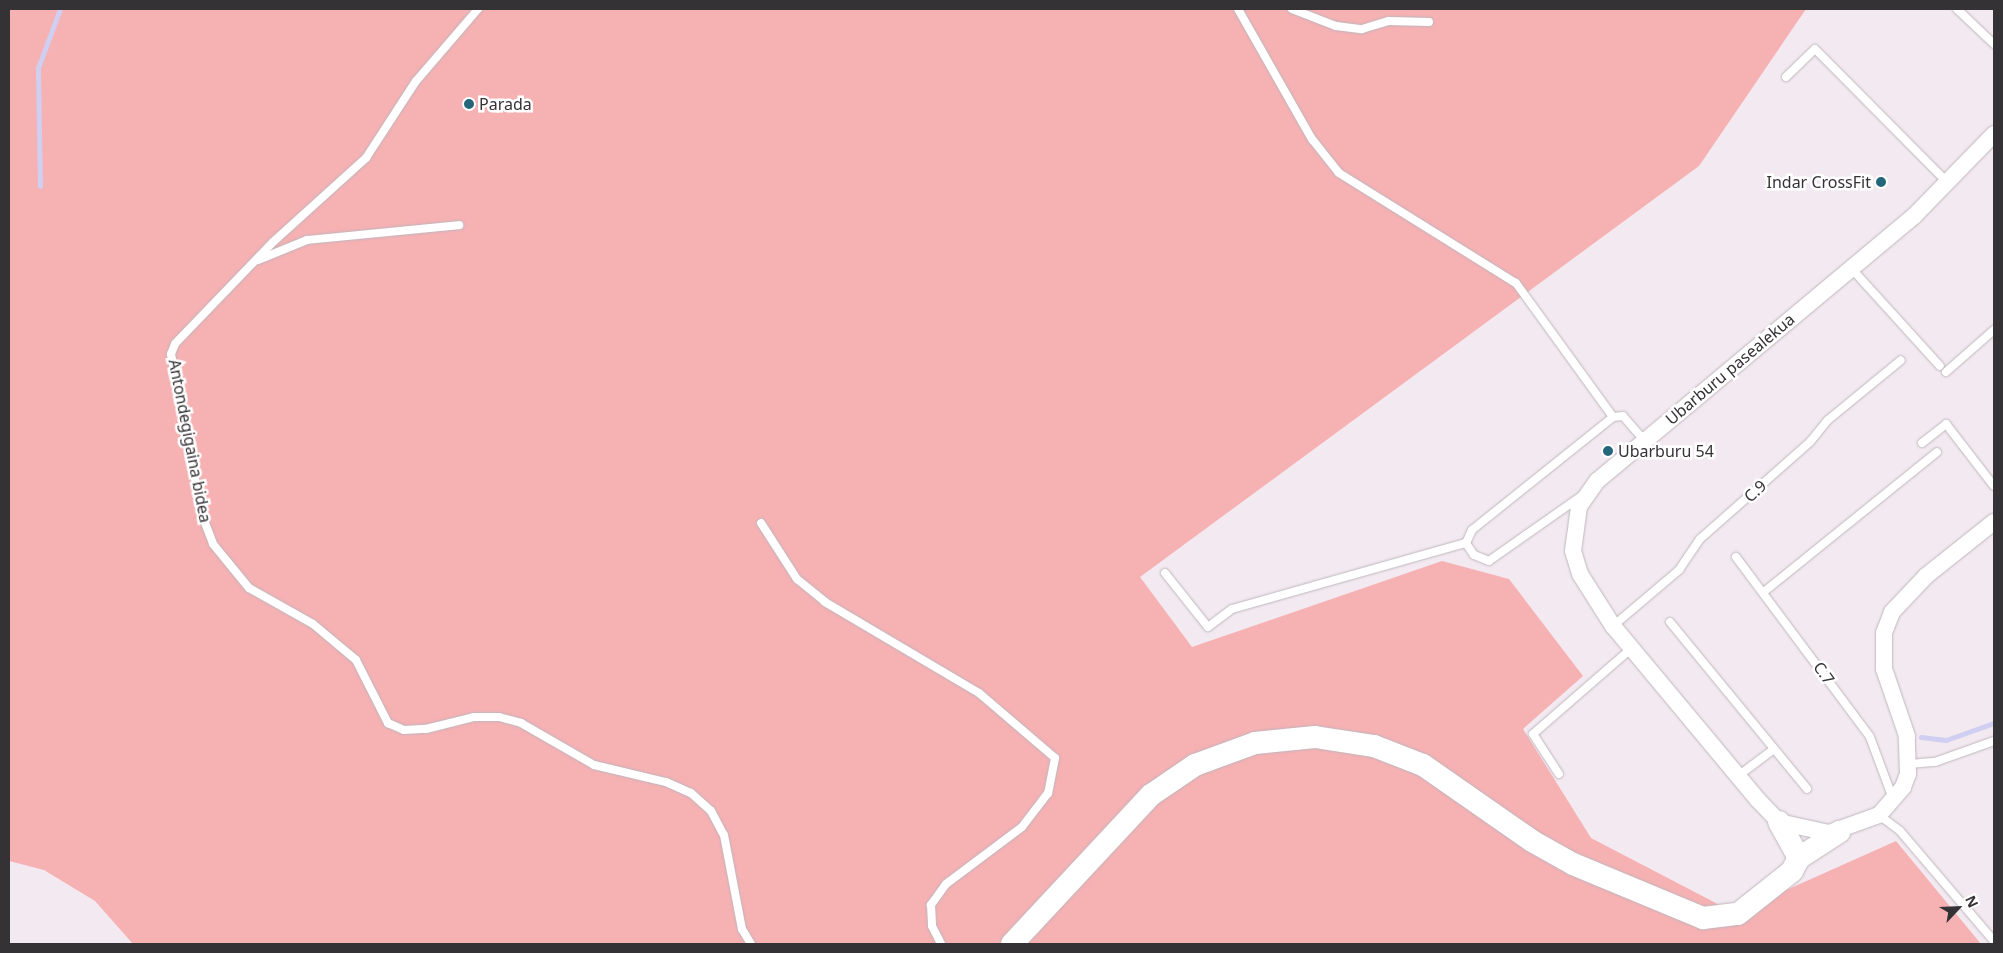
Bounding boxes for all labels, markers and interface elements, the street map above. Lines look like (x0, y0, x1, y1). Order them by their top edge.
place label: Parada (479, 94, 532, 114)
marker: Parada (463, 98, 475, 110)
place label: Indar CrossFit (1766, 172, 1871, 192)
marker: Indar CrossFit (1875, 176, 1887, 188)
street label: Ubarburu pasealekua (1662, 309, 1798, 429)
street label: Antondegigaina bidea (165, 358, 215, 524)
place label: Ubarburu 54 (1618, 441, 1714, 461)
marker: Ubarburu 54 (1602, 445, 1614, 457)
street label: C.9 (1740, 476, 1770, 506)
street label: C.7 (1809, 658, 1839, 688)
north arrow (1933, 883, 1983, 933)
text: N (1961, 892, 1983, 911)

